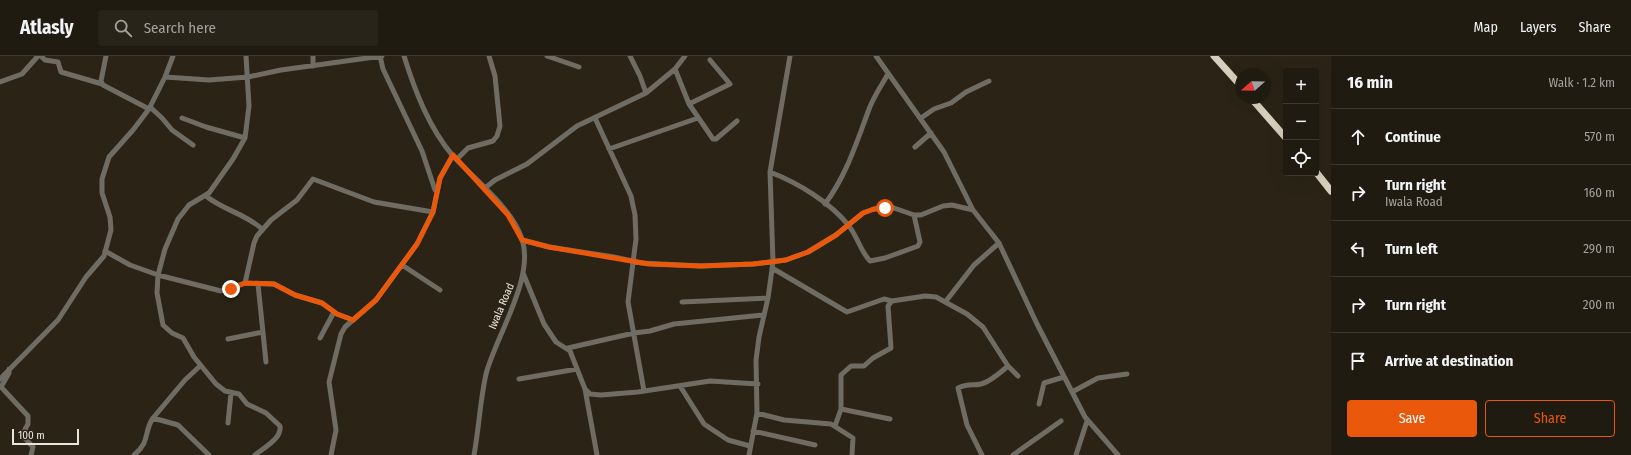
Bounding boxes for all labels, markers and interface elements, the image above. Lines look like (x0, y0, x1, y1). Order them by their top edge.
search box (98, 10, 378, 46)
text: Atlasly (20, 16, 74, 39)
icon: search (112, 17, 134, 39)
text: Search here (144, 19, 216, 37)
text: Map (1474, 19, 1498, 36)
text: Layers (1520, 19, 1556, 36)
text: Share (1578, 19, 1611, 36)
north arrow (1235, 68, 1271, 104)
map controls (1283, 68, 1319, 176)
button: + (1283, 68, 1319, 104)
text: 16 min (1347, 72, 1393, 93)
text: Walk · 1.2 km (1548, 75, 1615, 90)
button: − (1283, 104, 1319, 140)
icon: ahead (1347, 126, 1369, 148)
text: Continue (1385, 128, 1441, 146)
text: 570 m (1584, 129, 1615, 144)
button: locate (1283, 140, 1319, 176)
text: Turn right (1385, 176, 1446, 194)
icon: right (1347, 182, 1369, 204)
text: 160 m (1584, 185, 1615, 200)
text: Iwala Road (1385, 194, 1443, 209)
route start (876, 199, 894, 217)
icon: left (1347, 238, 1369, 260)
text: Turn left (1385, 240, 1438, 258)
text: 290 m (1583, 241, 1615, 256)
route end (222, 280, 240, 298)
street label: Iwala Road (486, 281, 517, 331)
icon: right (1347, 294, 1369, 316)
text: Turn right (1385, 296, 1446, 314)
text: 200 m (1583, 297, 1615, 312)
icon: arrive (1347, 350, 1369, 372)
text: Arrive at destination (1385, 352, 1513, 370)
button: Save (1347, 400, 1477, 437)
button: Share (1485, 400, 1615, 437)
scale bar (12, 427, 79, 446)
text: 100 m (18, 429, 45, 442)

